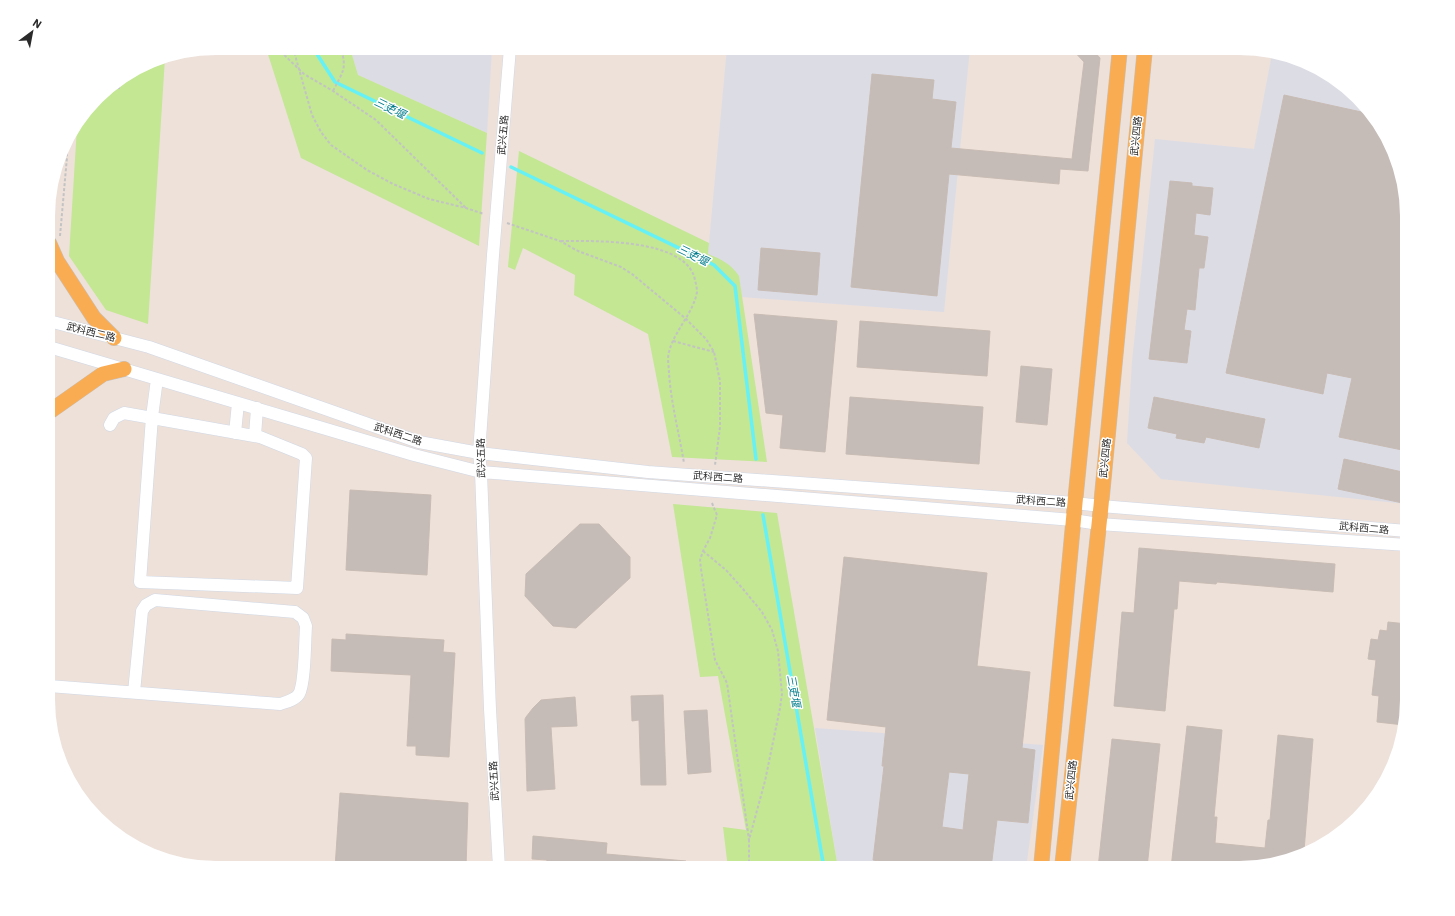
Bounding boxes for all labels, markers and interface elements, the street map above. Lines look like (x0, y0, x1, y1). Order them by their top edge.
north arrow (12, 12, 52, 52)
text: N (30, 15, 44, 32)
water label: 三吏堰 (372, 94, 410, 122)
street label: 武兴五路 (495, 115, 511, 155)
street label: 武兴四路 (1127, 115, 1145, 157)
water label: 三吏堰 (675, 241, 713, 269)
street label: 武科西二路 (65, 320, 117, 344)
street label: 武科西二路 (372, 420, 424, 448)
street label: 武兴四路 (1096, 437, 1114, 479)
street label: 武兴五路 (474, 438, 488, 478)
street label: 武科西二路 (693, 469, 743, 485)
street label: 武科西二路 (1016, 493, 1066, 509)
street label: 武科西二路 (1339, 519, 1389, 537)
water label: 三吏堰 (784, 674, 804, 710)
street label: 武兴四路 (1062, 759, 1080, 801)
street label: 武兴五路 (486, 761, 502, 801)

